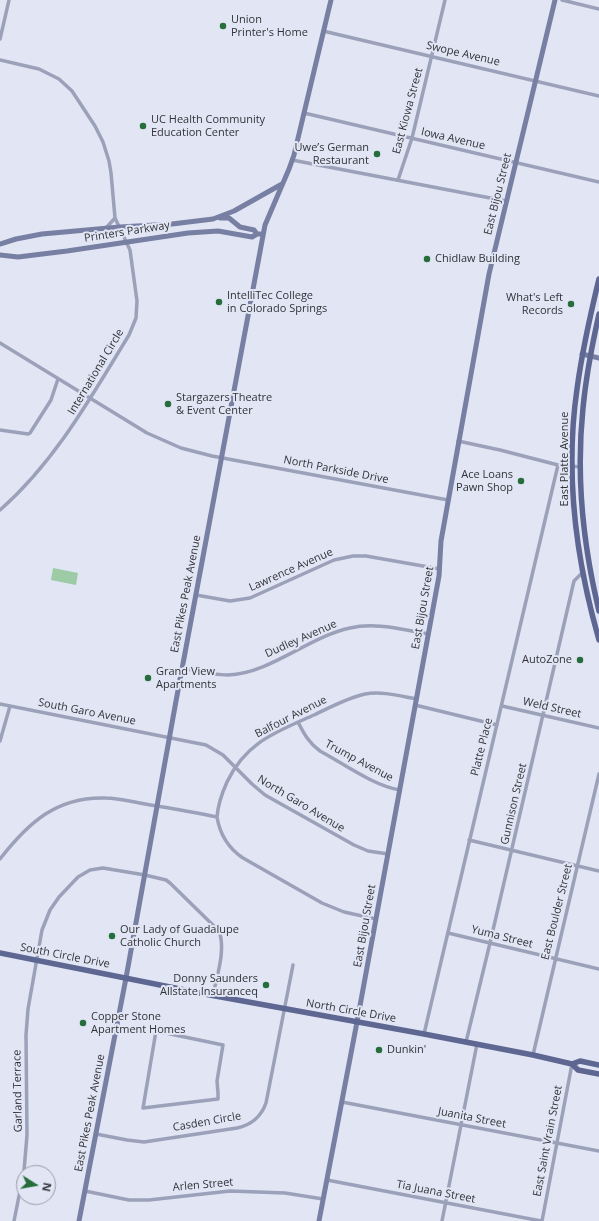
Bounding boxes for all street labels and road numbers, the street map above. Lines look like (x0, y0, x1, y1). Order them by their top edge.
street label: Swope Avenue (425, 39, 501, 69)
street label: East Kiowa Street (390, 67, 426, 155)
street label: Iowa Avenue (420, 125, 486, 153)
street label: East Bijou Street (481, 152, 515, 236)
street label: Printers Parkway (83, 219, 171, 245)
street label: International Circle (65, 327, 127, 417)
street label: East Platte Avenue (558, 412, 572, 506)
street label: North Parkside Drive (282, 453, 390, 487)
street label: East Pikes Peak Avenue (168, 534, 204, 654)
street label: Lawrence Avenue (247, 546, 335, 594)
street label: East Bijou Street (409, 566, 437, 650)
street label: Dudley Avenue (263, 617, 339, 661)
street label: Balfour Avenue (253, 693, 329, 741)
street label: Weld Street (522, 695, 582, 721)
street label: South Garo Avenue (37, 696, 137, 728)
street label: Platte Place (468, 717, 496, 777)
street label: Trump Avenue (323, 737, 395, 785)
street label: Gunnison Street (498, 762, 530, 846)
street label: North Garo Avenue (255, 773, 347, 835)
street label: East Boulder Street (539, 863, 575, 961)
street label: East Bijou Street (351, 884, 379, 968)
street label: Yuma Street (470, 923, 534, 951)
street label: South Circle Drive (19, 941, 111, 971)
street label: North Circle Drive (305, 997, 397, 1025)
street label: Garland Terrace (11, 1050, 25, 1132)
street label: East Pikes Peak Avenue (72, 1053, 108, 1173)
street label: East Saint Vrain Street (531, 1084, 565, 1198)
street label: Juanita Street (437, 1105, 507, 1131)
street label: Casden Circle (172, 1109, 242, 1135)
street label: Arlen Street (172, 1176, 234, 1194)
street label: Tia Juana Street (395, 1178, 477, 1206)

